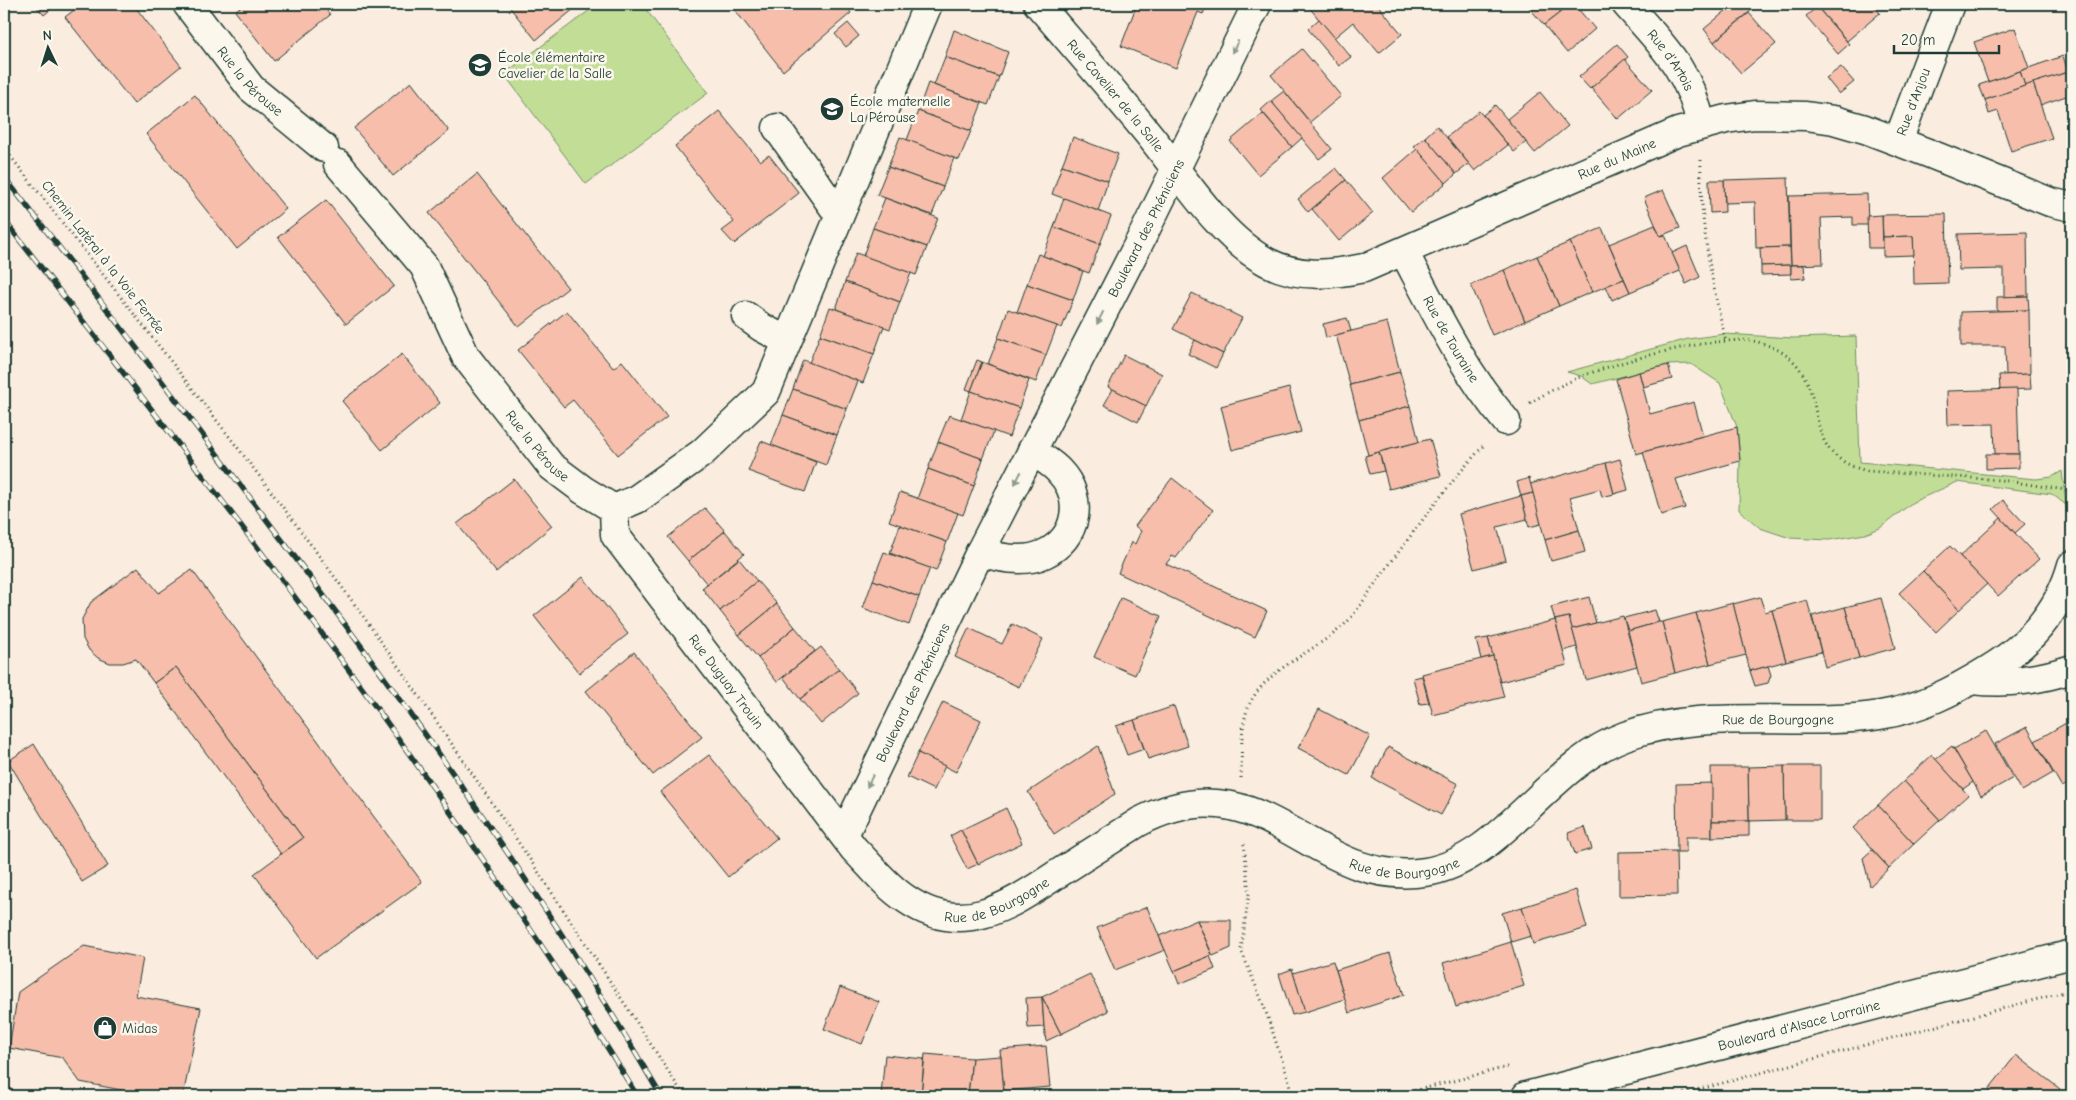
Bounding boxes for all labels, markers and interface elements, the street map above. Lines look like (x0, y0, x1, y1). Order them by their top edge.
north arrow (22, 22, 72, 72)
scale bar (1894, 22, 1998, 54)
street label: Rue d'Artois (1644, 26, 1698, 93)
text: N (42, 27, 52, 44)
text: 20 m (1901, 31, 1935, 49)
street label: Rue Cavelier de la Salle (1064, 36, 1168, 155)
one-way arrow (1231, 40, 1239, 55)
street label: Rue la Pérouse (214, 43, 287, 119)
place label: École élémentaire Cavelier de la Salle (498, 49, 612, 82)
school or university icon: École élémentaire Cavelier de la Salle (467, 52, 493, 78)
street label: Rue d'Anjou (1892, 65, 1933, 138)
place label: École maternelle La Pérouse (850, 93, 950, 126)
school or university icon: École maternelle La Pérouse (819, 96, 845, 122)
street label: Rue du Maine (1575, 134, 1658, 183)
street label: Boulevard des Phéniciens (1104, 156, 1188, 300)
street label: Chemin Latéral à la Voie Ferrée (38, 177, 168, 337)
street label: Rue de Touraine (1420, 293, 1483, 386)
one-way arrow (1096, 311, 1104, 325)
street label: Rue la Pérouse (502, 407, 573, 485)
one-way arrow (1014, 471, 1022, 485)
street label: Boulevard des Phéniciens (872, 620, 953, 765)
street label: Rue Duguay Trouin (685, 631, 768, 732)
street label: Rue de Bourgogne (1722, 711, 1834, 728)
one-way arrow (866, 774, 874, 789)
street label: Rue de Bourgogne (1347, 854, 1462, 882)
street label: Rue de Bourgogne (943, 873, 1052, 926)
street label: Boulevard d'Alsace Lorraine (1716, 996, 1882, 1054)
shop icon: Midas (92, 1015, 118, 1041)
place label: Midas (122, 1020, 158, 1037)

